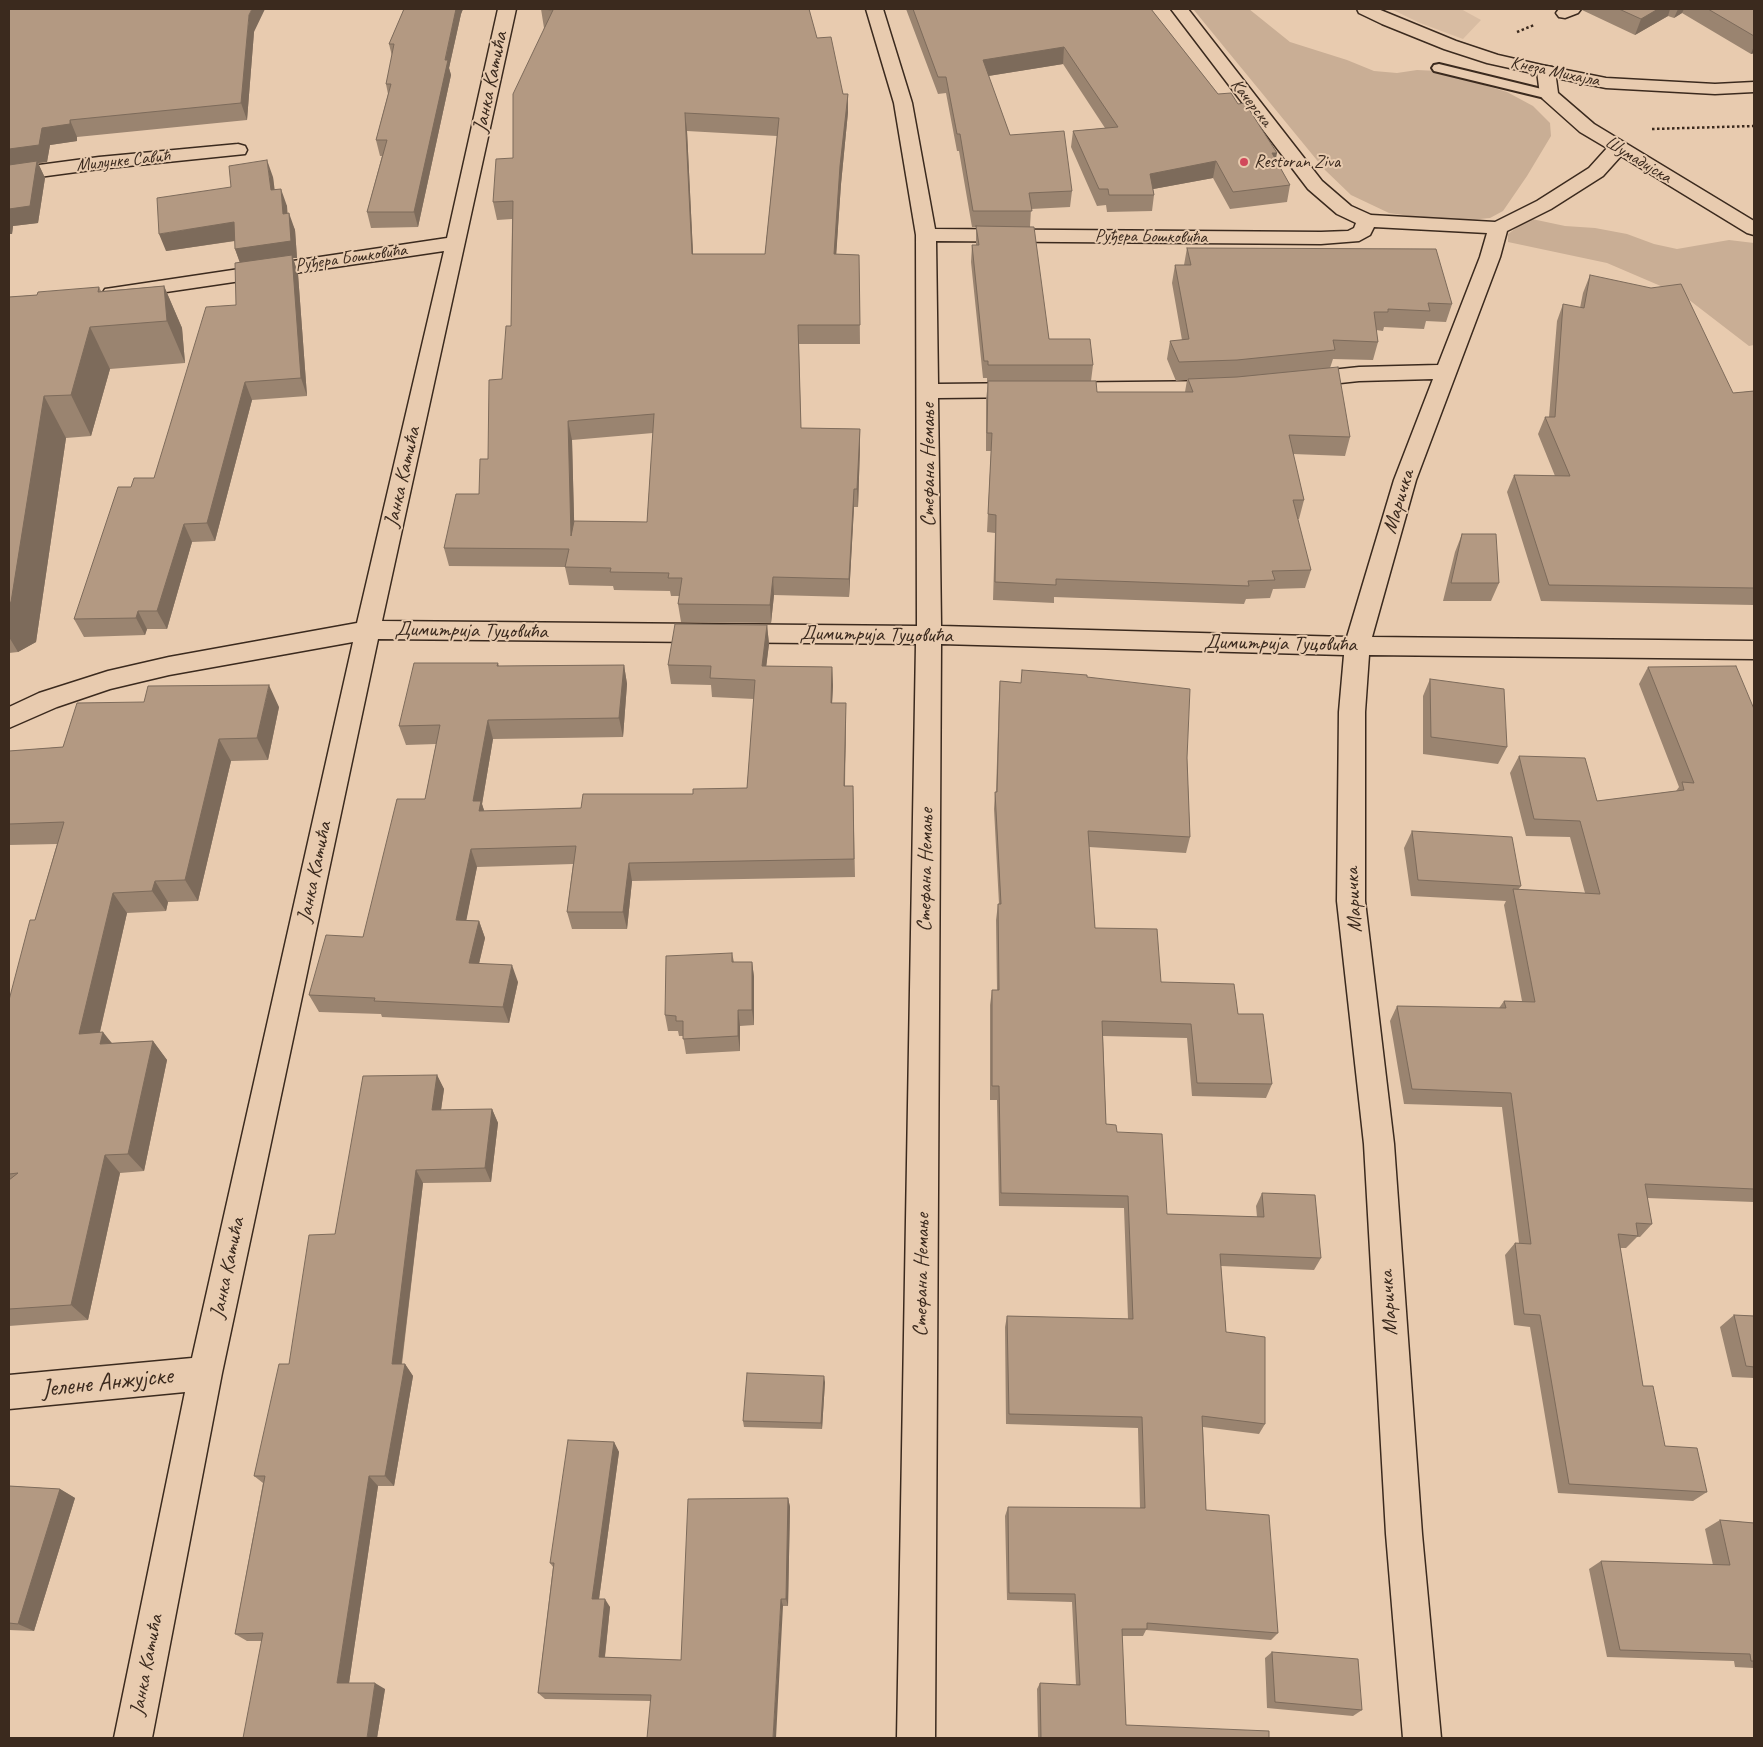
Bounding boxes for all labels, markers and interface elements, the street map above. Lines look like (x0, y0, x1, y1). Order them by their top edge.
street label: Јанка Катића (468, 29, 514, 135)
street label: Кнеза Михајла (1509, 52, 1601, 92)
street label: Качерска (1226, 75, 1276, 131)
street label: Шумадијска (1601, 132, 1675, 188)
street label: Милунке Савић (75, 145, 171, 177)
place label: Restoran Ziva (1254, 151, 1340, 173)
marker: Restoran Ziva (1238, 156, 1250, 168)
street label: Руђера Бошковића (1095, 225, 1207, 249)
street label: Руђера Бошковића (294, 239, 408, 277)
street label: Стефана Немање (915, 403, 941, 527)
street label: Јанка Катића (379, 424, 427, 530)
street label: Маричка (1377, 467, 1421, 537)
street label: Димитрија Туцовића (394, 617, 548, 645)
street label: Димитрија Туцовића (799, 621, 953, 649)
street label: Димитрија Туцовића (1203, 630, 1357, 658)
street label: Стефана Немање (912, 808, 940, 932)
street label: Јанка Катића (292, 819, 338, 925)
street label: Маричка (1340, 867, 1368, 933)
street label: Стефана Немање (908, 1213, 936, 1337)
street label: Јанка Катића (205, 1215, 251, 1321)
street label: Маричка (1374, 1270, 1404, 1336)
street label: Јелене Анжујске (40, 1361, 174, 1405)
street label: Јанка Катића (125, 1612, 169, 1718)

